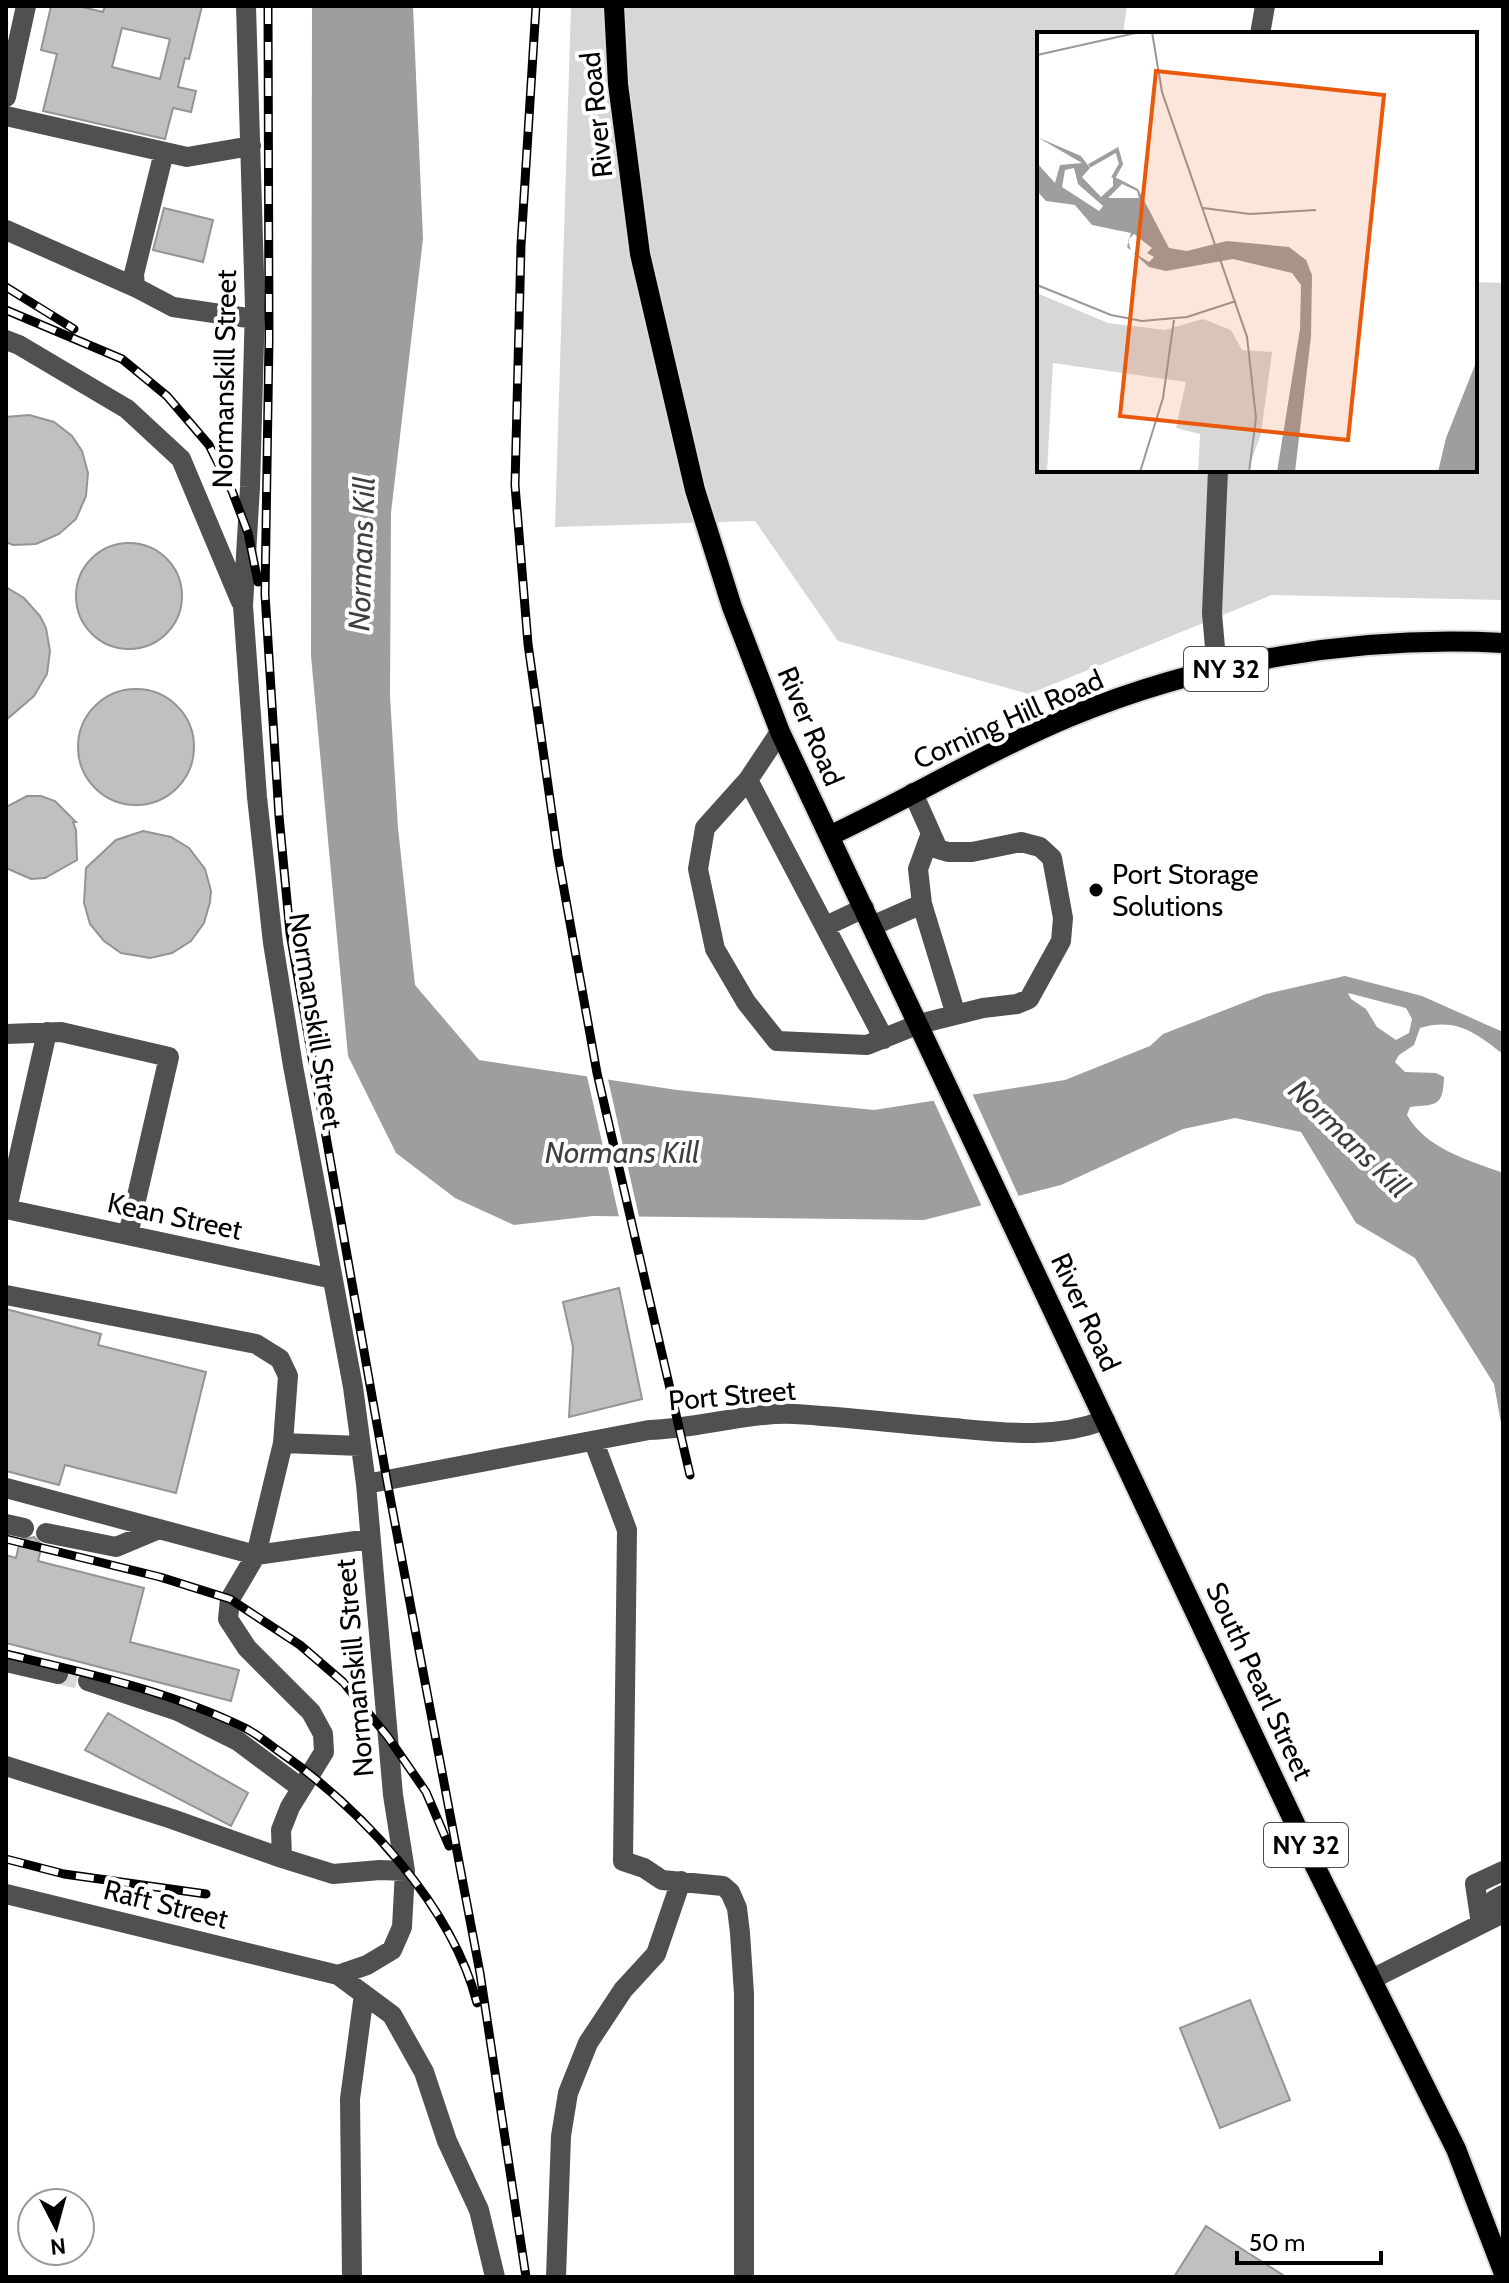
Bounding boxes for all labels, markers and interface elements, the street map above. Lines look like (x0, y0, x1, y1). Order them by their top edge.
inset map (1037, 32, 1477, 472)
street label: River Road (572, 50, 620, 180)
street label: Normanskill Street (205, 269, 243, 489)
water label: Normans Kill (340, 476, 383, 632)
road number: NY 32 (1184, 647, 1268, 691)
street label: River Road (771, 661, 851, 791)
street label: Corning Hill Road (908, 662, 1108, 776)
place label: Port Storage Solutions (1112, 857, 1259, 923)
marker: Port Storage Solutions (1087, 881, 1105, 899)
street label: Normanskill Street (282, 910, 350, 1132)
water label: Normans Kill (1281, 1072, 1418, 1206)
water label: Normans Kill (545, 1134, 699, 1171)
street label: Kean Street (105, 1185, 245, 1247)
street label: River Road (1044, 1248, 1128, 1376)
street label: Port Street (667, 1373, 797, 1417)
street label: Normanskill Street (328, 1558, 380, 1778)
street label: South Pearl Street (1199, 1577, 1321, 1785)
road number: NY 32 (1264, 1823, 1348, 1867)
street label: Raft Street (100, 1872, 232, 1936)
north arrow (16, 2187, 96, 2267)
scale bar (1237, 2215, 1381, 2265)
text: 50 m (1249, 2228, 1305, 2257)
text: N (49, 2232, 67, 2261)

